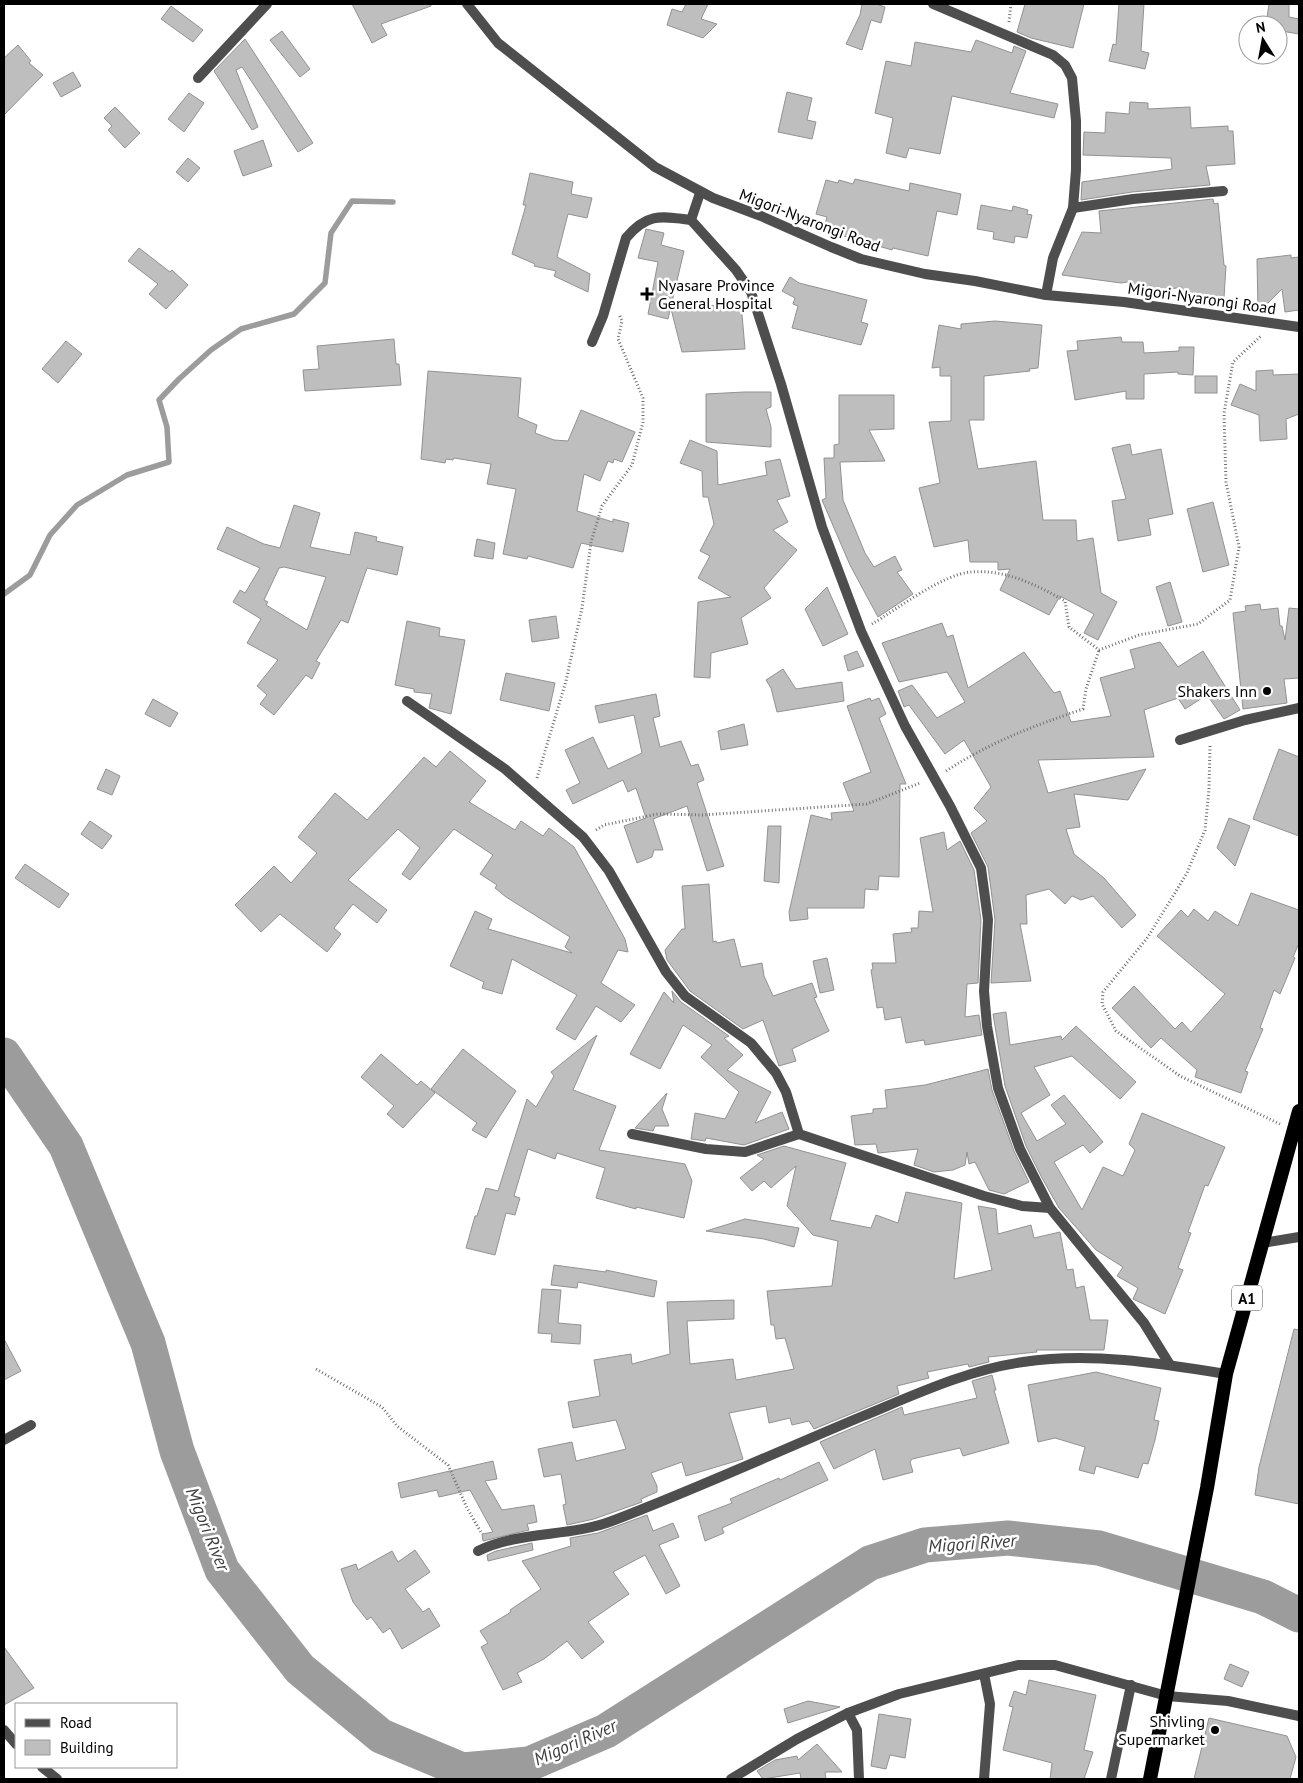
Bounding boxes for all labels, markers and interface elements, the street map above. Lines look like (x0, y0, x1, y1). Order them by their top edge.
north arrow (1238, 15, 1288, 65)
text: N (1254, 18, 1267, 37)
street label: Migori-Nyarongi Road (737, 184, 883, 256)
place label: Nyasare Province General Hospital (658, 275, 775, 313)
street label: Migori-Nyarongi Road (1127, 278, 1277, 318)
marker: Nyasare Province General Hospital (640, 287, 654, 301)
place label: Shakers Inn (1178, 681, 1257, 701)
marker: Shakers Inn (1261, 685, 1273, 697)
road number: A1 (1232, 1286, 1262, 1310)
water label: Migori River (181, 1484, 236, 1575)
water label: Migori River (927, 1528, 1018, 1558)
legend (15, 1703, 178, 1768)
place label: Shivling Supermarket (1118, 1711, 1206, 1749)
text: Road (60, 1713, 92, 1732)
water label: Migori River (530, 1713, 621, 1770)
marker: Shivling Supermarket (1209, 1724, 1221, 1736)
text: Building (60, 1738, 114, 1757)

